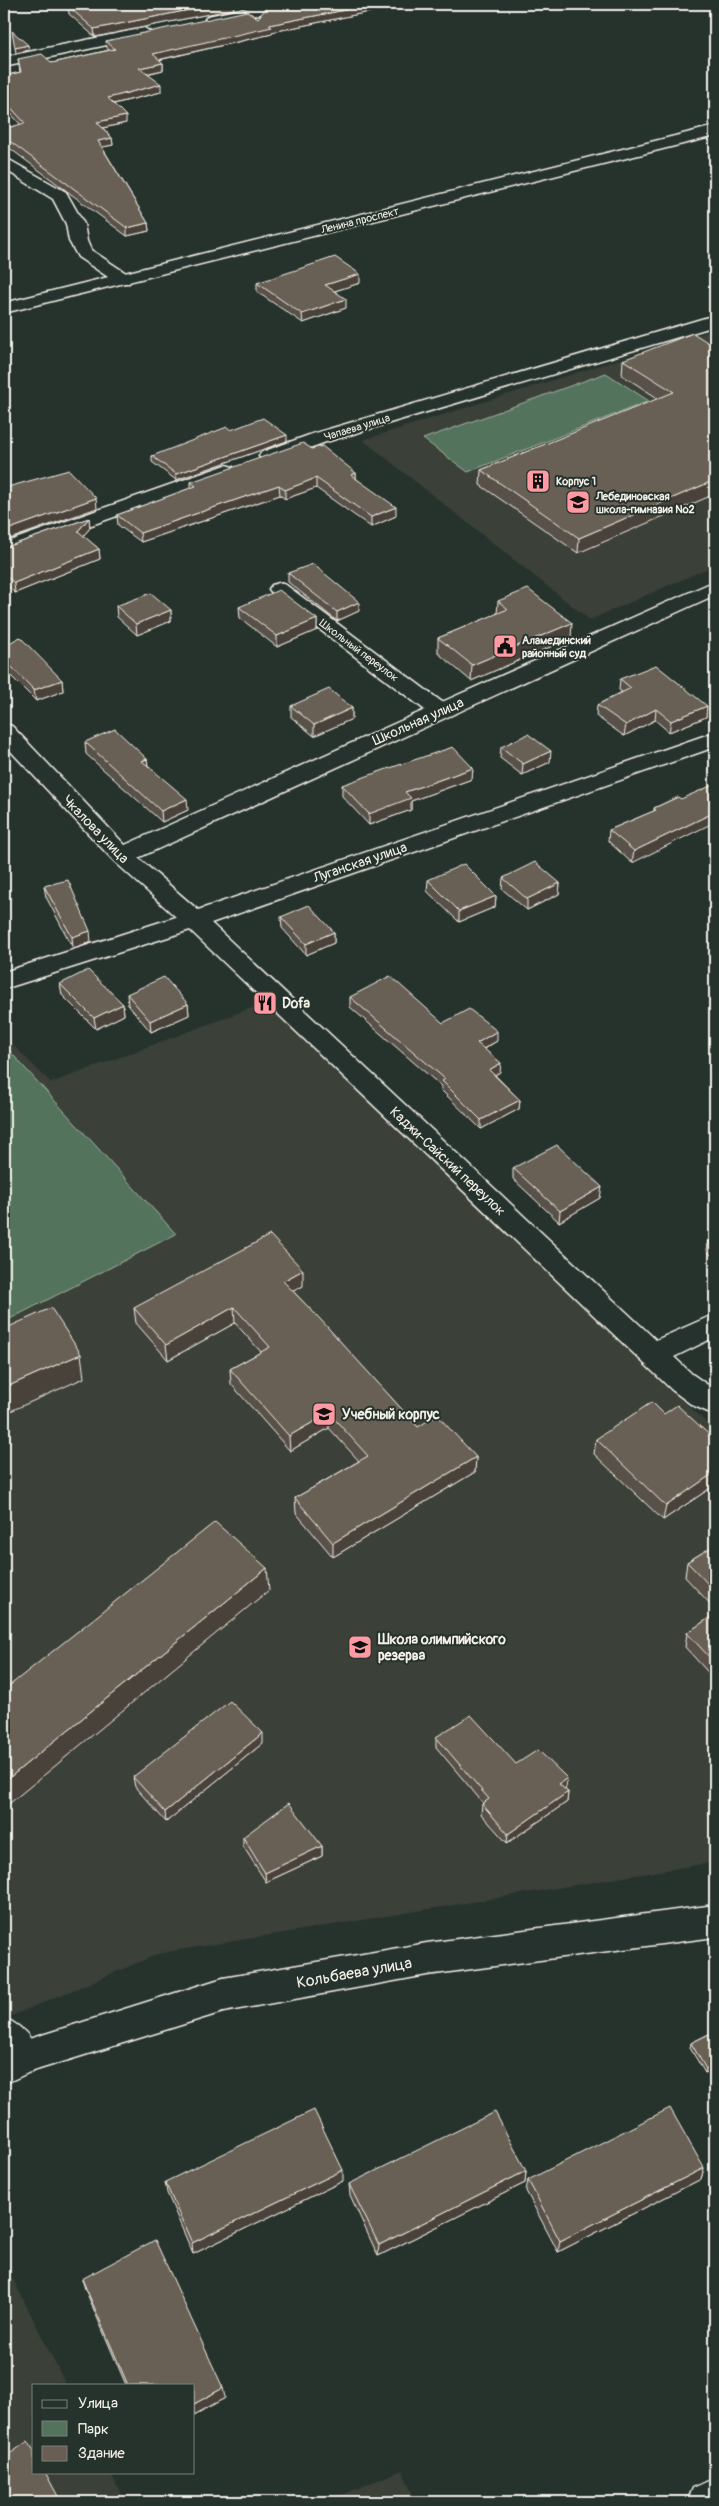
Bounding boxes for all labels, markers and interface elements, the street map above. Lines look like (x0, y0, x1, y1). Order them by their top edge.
street label: Ленина проспект (319, 204, 401, 237)
street label: Чапаева улица (323, 411, 392, 444)
building icon: Корпус 1 (525, 468, 551, 494)
place label: Корпус 1 (556, 475, 596, 488)
school or university icon: Лебединовская школа-гимназия №2 (565, 489, 591, 515)
place label: Лебединовская школа-гимназия №2 (595, 490, 695, 516)
street label: Школьный переулок (317, 617, 401, 684)
public building icon: Аламединский районный суд (492, 633, 518, 659)
place label: Аламединский районный суд (522, 634, 591, 660)
street label: Школьная улица (370, 694, 466, 749)
street label: Чкалова улица (59, 792, 132, 867)
street label: Луганская улица (310, 838, 409, 887)
restaurant icon: Dofa (252, 990, 278, 1016)
place label: Dofa (282, 995, 310, 1012)
street label: Каджи-Сайский переулок (386, 1103, 509, 1219)
school or university icon: Учебный корпус (311, 1401, 337, 1427)
place label: Учебный корпус (342, 1406, 440, 1423)
place label: Школа олимпийского резерва (377, 1631, 506, 1664)
school or university icon: Школа олимпийского резерва (347, 1634, 373, 1660)
street label: Кольбаева улица (295, 1953, 413, 1993)
legend (32, 2384, 195, 2474)
text: Улица (78, 2394, 118, 2413)
text: Парк (78, 2420, 109, 2439)
text: Здание (78, 2444, 125, 2463)

